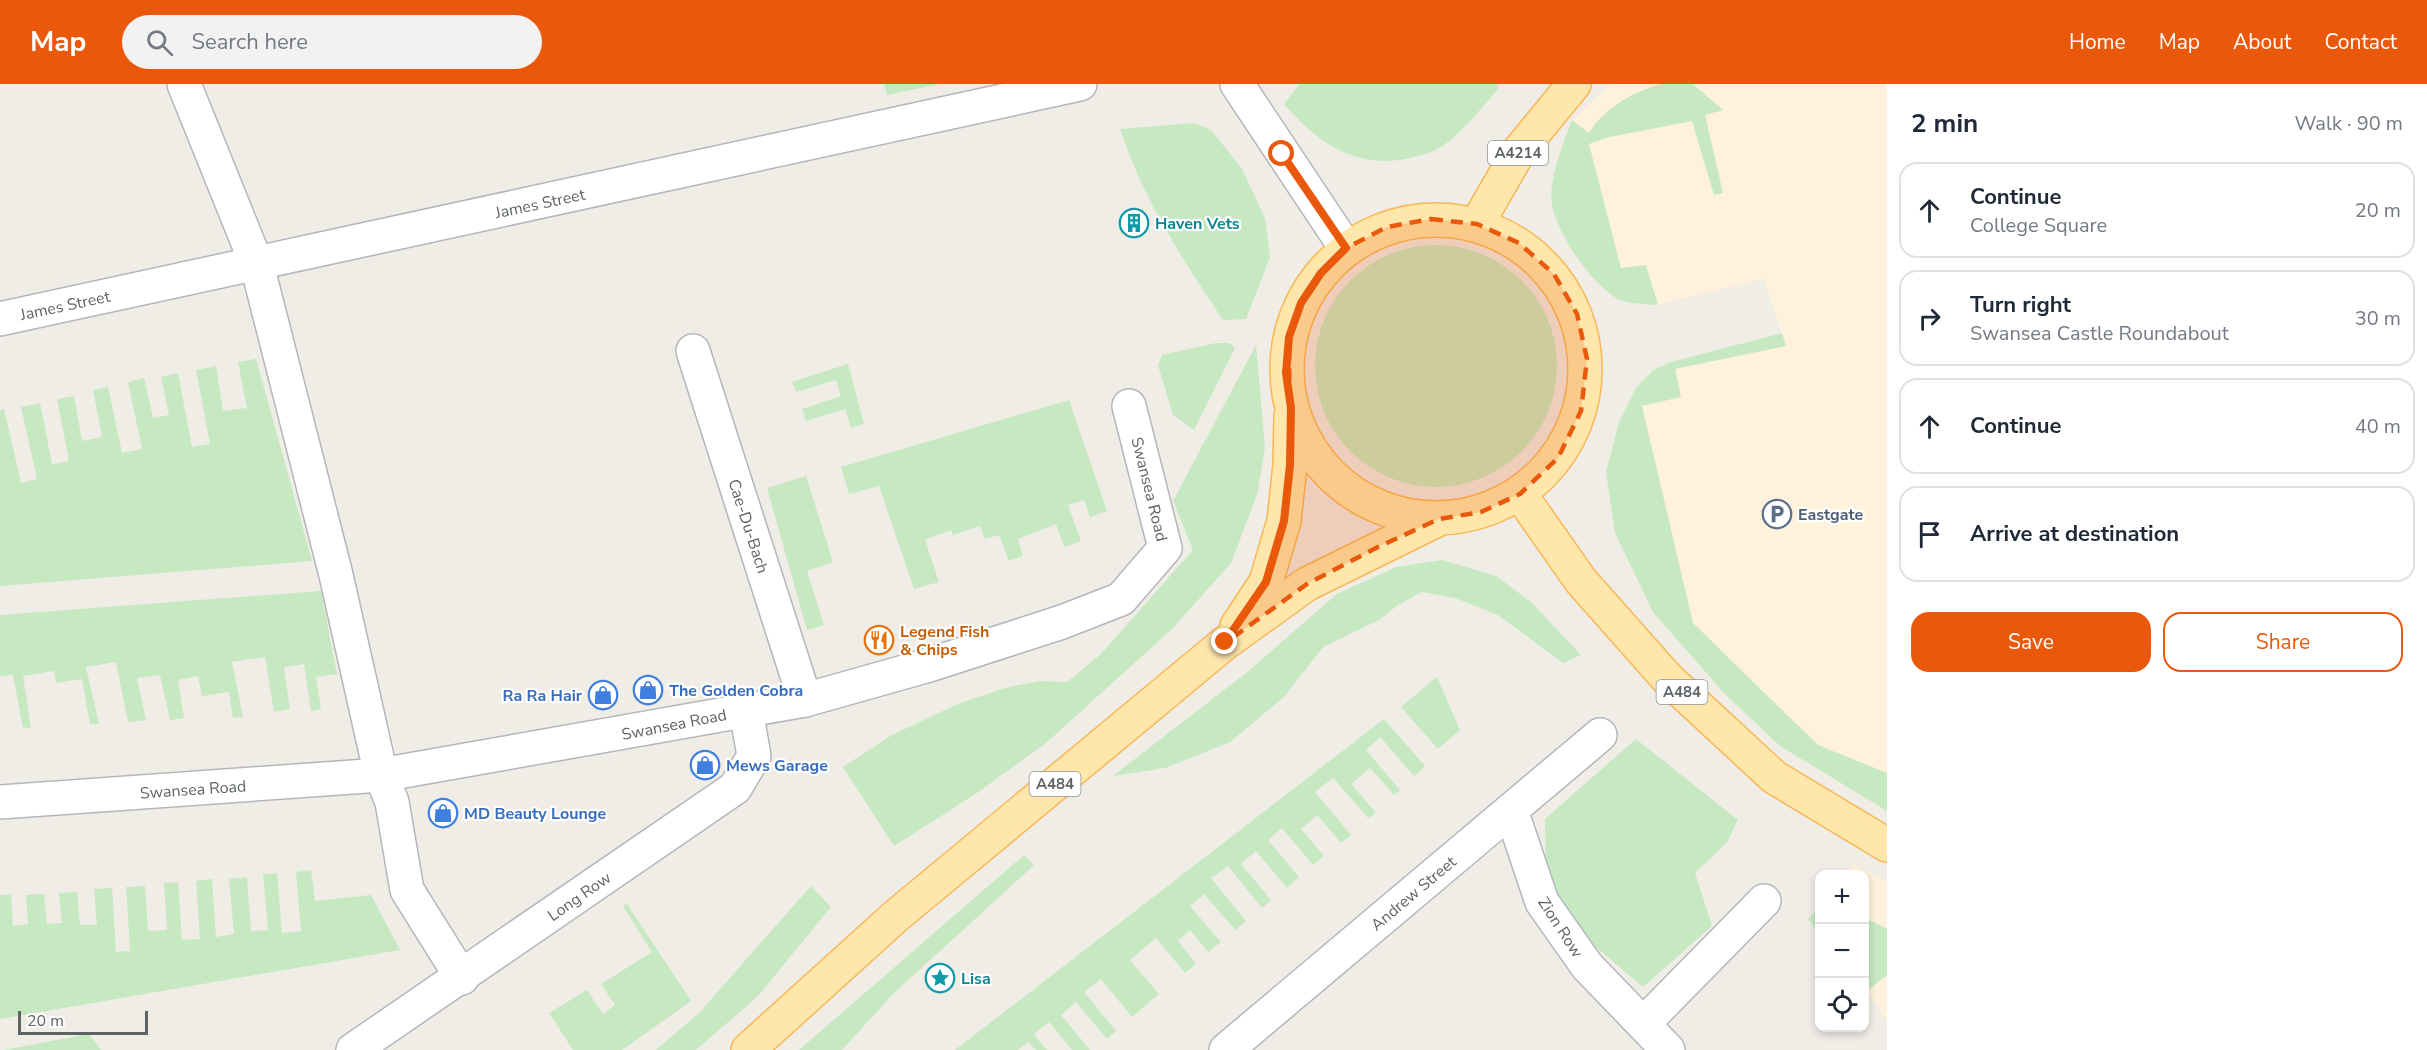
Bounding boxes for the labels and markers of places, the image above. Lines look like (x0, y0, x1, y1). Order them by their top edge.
building icon: Haven Vets (1118, 207, 1150, 239)
place label: Haven Vets (1155, 213, 1240, 235)
parking icon: Eastgate (1761, 498, 1793, 530)
place label: Eastgate (1798, 504, 1863, 526)
place label: Legend Fish & Chips (900, 621, 989, 661)
restaurant icon: Legend Fish & Chips (863, 624, 895, 656)
shop icon: The Golden Cobra (632, 674, 664, 706)
shop icon: Ra Ra Hair (587, 679, 619, 711)
place label: The Golden Cobra (669, 680, 803, 702)
place label: Ra Ra Hair (503, 685, 583, 707)
shop icon: Mews Garage (689, 749, 721, 781)
place label: Mews Garage (726, 755, 828, 777)
shop icon: MD Beauty Lounge (427, 797, 459, 829)
place label: MD Beauty Lounge (464, 803, 607, 825)
place icon: Lisa (924, 962, 956, 994)
place label: Lisa (961, 968, 991, 990)

